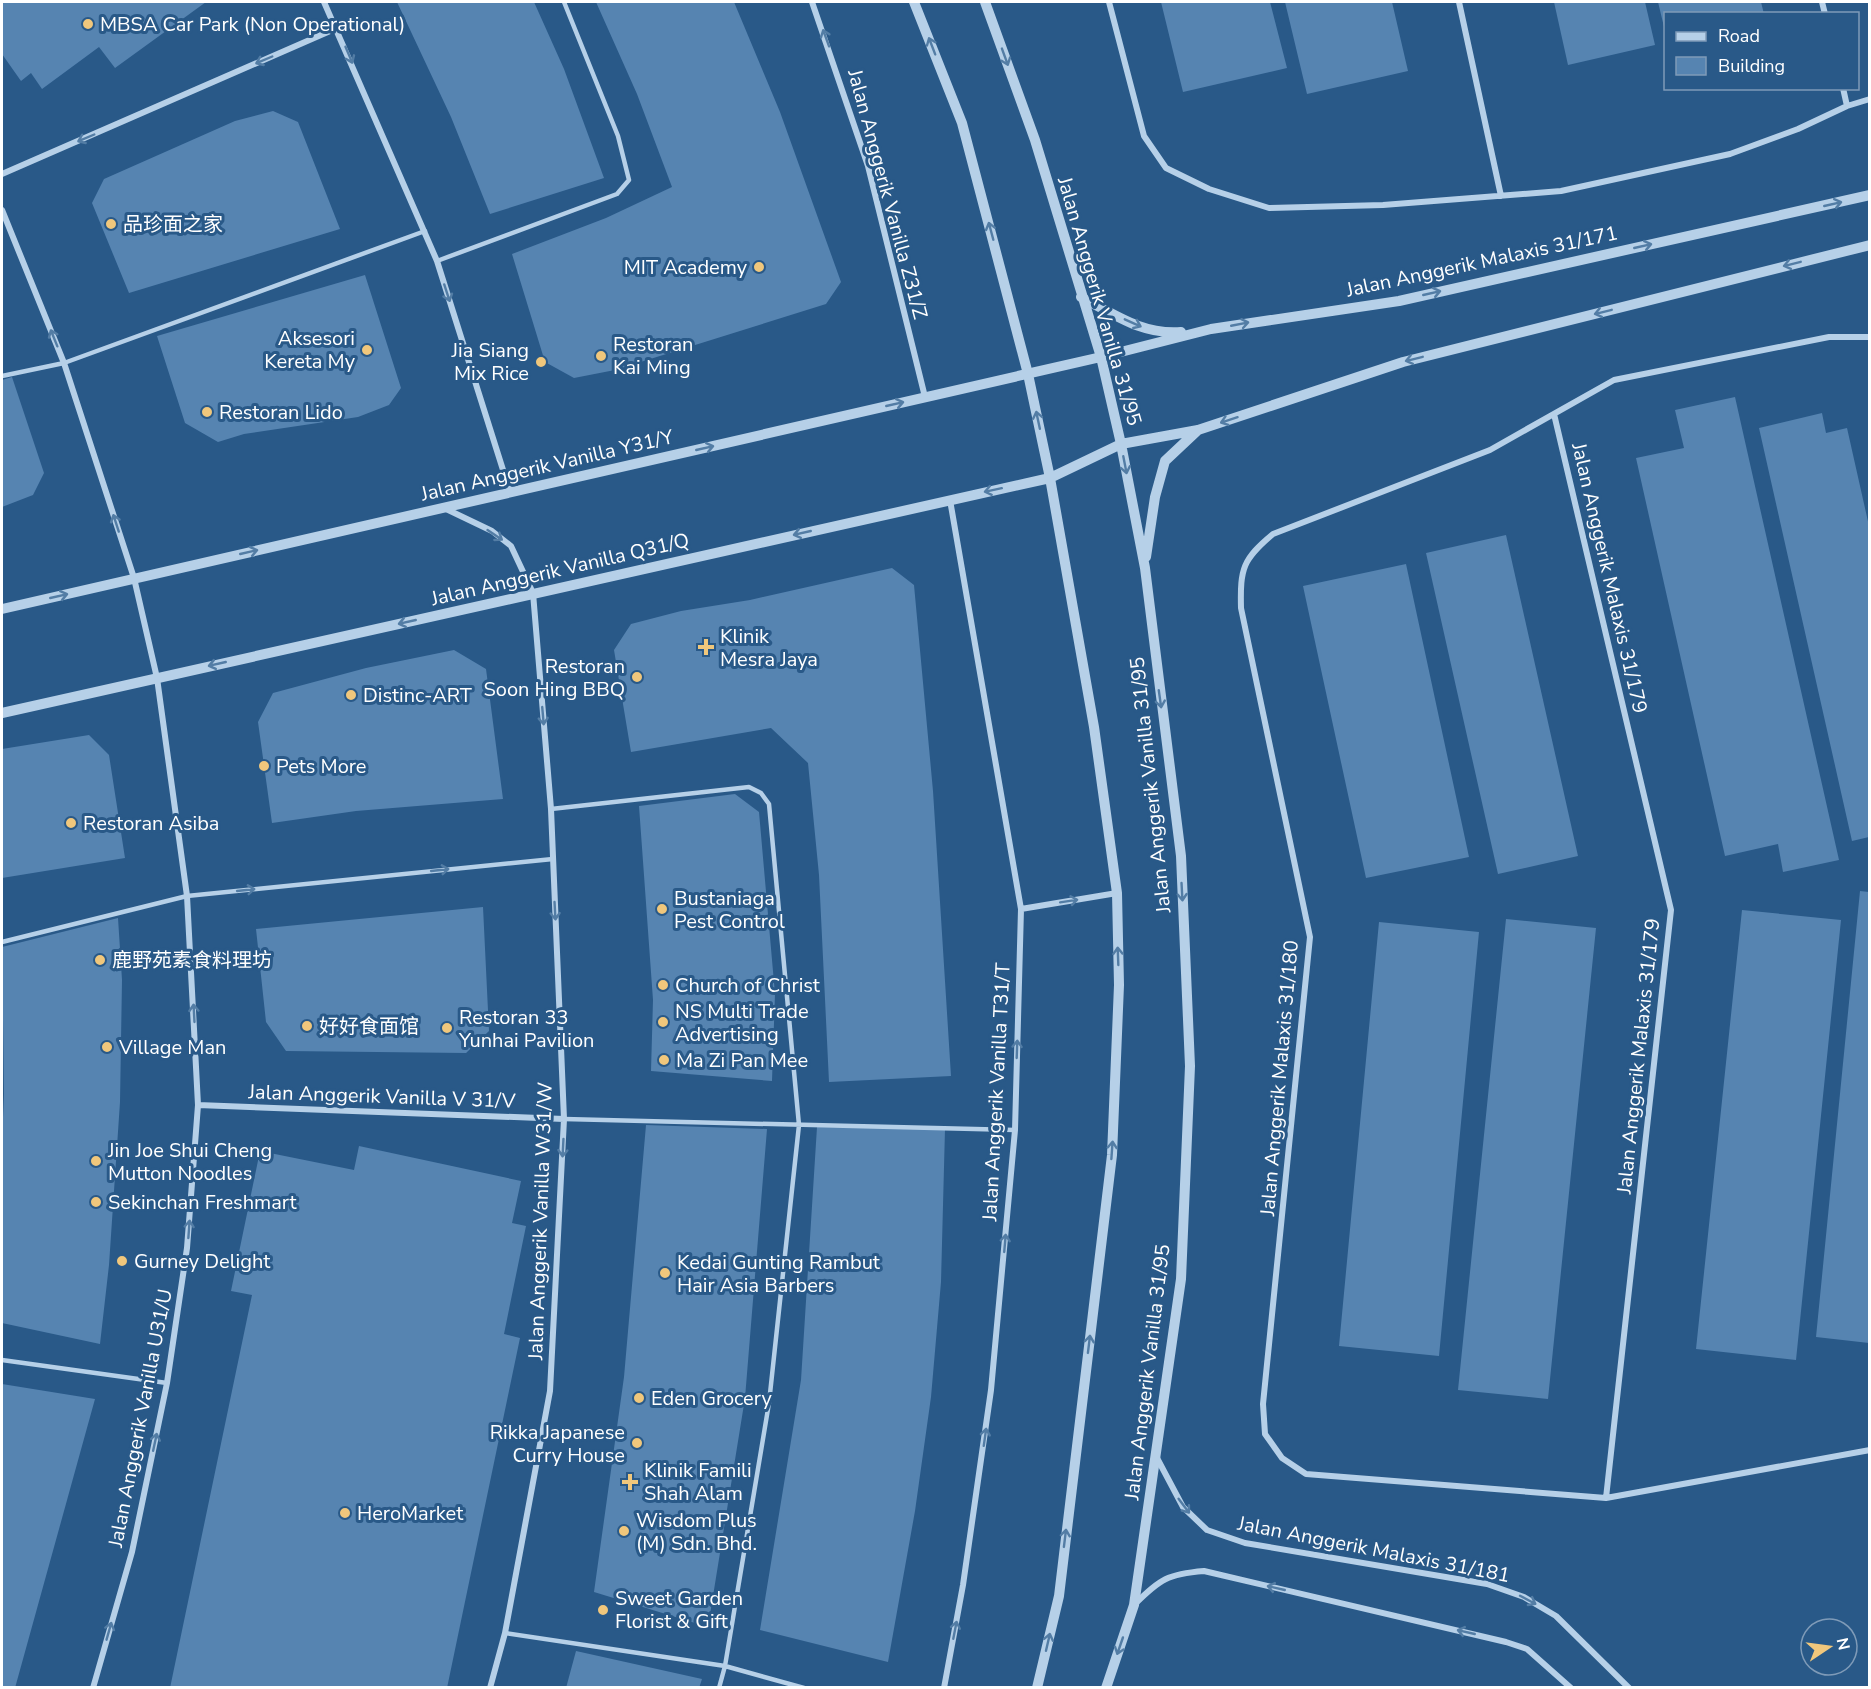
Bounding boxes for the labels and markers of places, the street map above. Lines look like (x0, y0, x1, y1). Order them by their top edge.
place label: MBSA Car Park (Non Operational) (100, 11, 405, 38)
marker: MBSA Car Park (Non Operational) (81, 17, 95, 31)
place label: 品珍面之家 (123, 211, 223, 238)
marker: 品珍面之家 (104, 217, 118, 231)
place label: MIT Academy (624, 254, 748, 281)
marker: MIT Academy (752, 260, 766, 274)
place label: Aksesori Kereta My (264, 325, 356, 375)
place label: Restoran Kai Ming (613, 331, 693, 381)
place label: Jia Siang Mix Rice (451, 337, 529, 387)
marker: Aksesori Kereta My (360, 343, 374, 357)
marker: Restoran Kai Ming (594, 349, 608, 363)
marker: Jia Siang Mix Rice (534, 355, 548, 369)
place label: Restoran Lido (219, 399, 343, 426)
marker: Restoran Lido (200, 405, 214, 419)
place label: Klinik Mesra Jaya (720, 623, 818, 673)
marker: Klinik Mesra Jaya (697, 638, 715, 656)
place label: Restoran Soon Hing BBQ (484, 653, 625, 703)
marker: Restoran Soon Hing BBQ (630, 670, 644, 684)
place label: Distinc-ART (363, 682, 472, 709)
marker: Distinc-ART (344, 688, 358, 702)
place label: Pets More (276, 753, 367, 780)
marker: Pets More (257, 759, 271, 773)
place label: Restoran Asiba (83, 810, 219, 837)
marker: Restoran Asiba (64, 816, 78, 830)
place label: Bustaniaga Pest Control (674, 885, 785, 935)
marker: Bustaniaga Pest Control (655, 902, 669, 916)
place label: 鹿野苑素食料理坊 (112, 947, 272, 974)
marker: 鹿野苑素食料理坊 (93, 953, 107, 967)
place label: Church of Christ (675, 972, 821, 999)
marker: Church of Christ (656, 978, 670, 992)
place label: NS Multi Trade Advertising (675, 998, 809, 1048)
place label: Restoran 33 Yunhai Pavilion (458, 1004, 594, 1054)
place label: 好好食面馆 (319, 1013, 419, 1040)
marker: NS Multi Trade Advertising (656, 1015, 670, 1029)
marker: 好好食面馆 (300, 1019, 314, 1033)
marker: Restoran 33 Yunhai Pavilion (440, 1021, 454, 1035)
place label: Village Man (118, 1034, 226, 1061)
marker: Village Man (100, 1040, 114, 1054)
place label: Ma Zi Pan Mee (676, 1047, 808, 1074)
marker: Ma Zi Pan Mee (657, 1053, 671, 1067)
place label: Jin Joe Shui Cheng Mutton Noodles (107, 1137, 272, 1187)
marker: Jin Joe Shui Cheng Mutton Noodles (89, 1154, 103, 1168)
place label: Sekinchan Freshmart (108, 1189, 297, 1216)
marker: Sekinchan Freshmart (89, 1195, 103, 1209)
place label: Gurney Delight (134, 1248, 271, 1275)
place label: Kedai Gunting Rambut Hair Asia Barbers (677, 1249, 881, 1299)
marker: Gurney Delight (115, 1254, 129, 1268)
marker: Kedai Gunting Rambut Hair Asia Barbers (658, 1266, 672, 1280)
place label: Eden Grocery (651, 1385, 773, 1412)
marker: Eden Grocery (632, 1391, 646, 1405)
place label: Rikka Japanese Curry House (490, 1419, 625, 1469)
marker: Rikka Japanese Curry House (630, 1436, 644, 1450)
place label: Klinik Famili Shah Alam (644, 1457, 752, 1507)
marker: Klinik Famili Shah Alam (621, 1473, 639, 1491)
place label: HeroMarket (357, 1500, 464, 1527)
marker: HeroMarket (338, 1506, 352, 1520)
place label: Wisdom Plus (M) Sdn. Bhd. (636, 1507, 757, 1557)
marker: Wisdom Plus (M) Sdn. Bhd. (617, 1524, 631, 1538)
place label: Sweet Garden Florist & Gift (615, 1585, 743, 1635)
marker: Sweet Garden Florist & Gift (596, 1603, 610, 1617)

